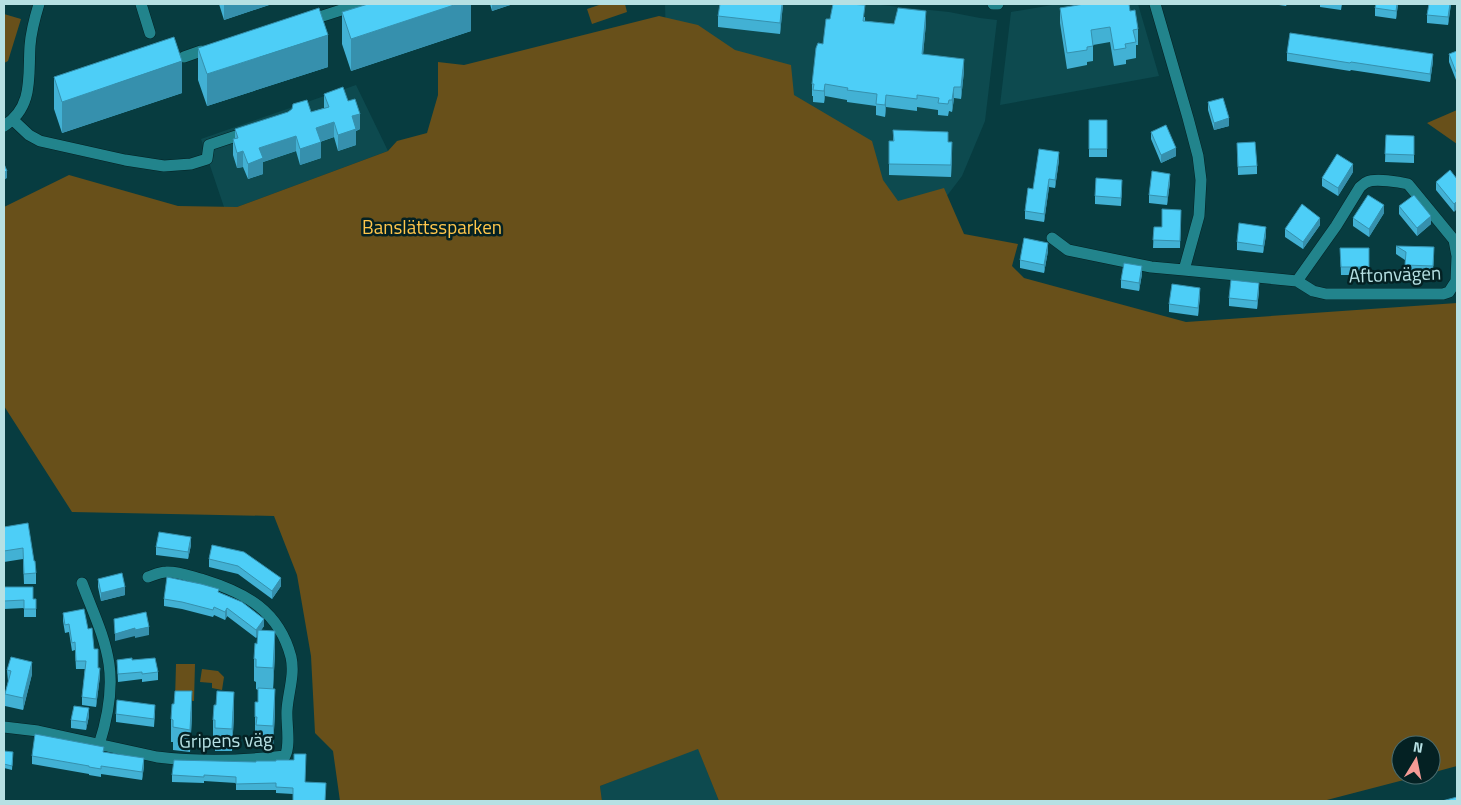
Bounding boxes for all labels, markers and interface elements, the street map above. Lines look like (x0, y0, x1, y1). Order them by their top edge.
park label: Banslättssparken (362, 212, 502, 241)
street label: Aftonvägen (1348, 257, 1442, 290)
street label: Gripens väg (179, 724, 273, 755)
north arrow (1391, 735, 1441, 785)
text: N (1412, 736, 1425, 758)

